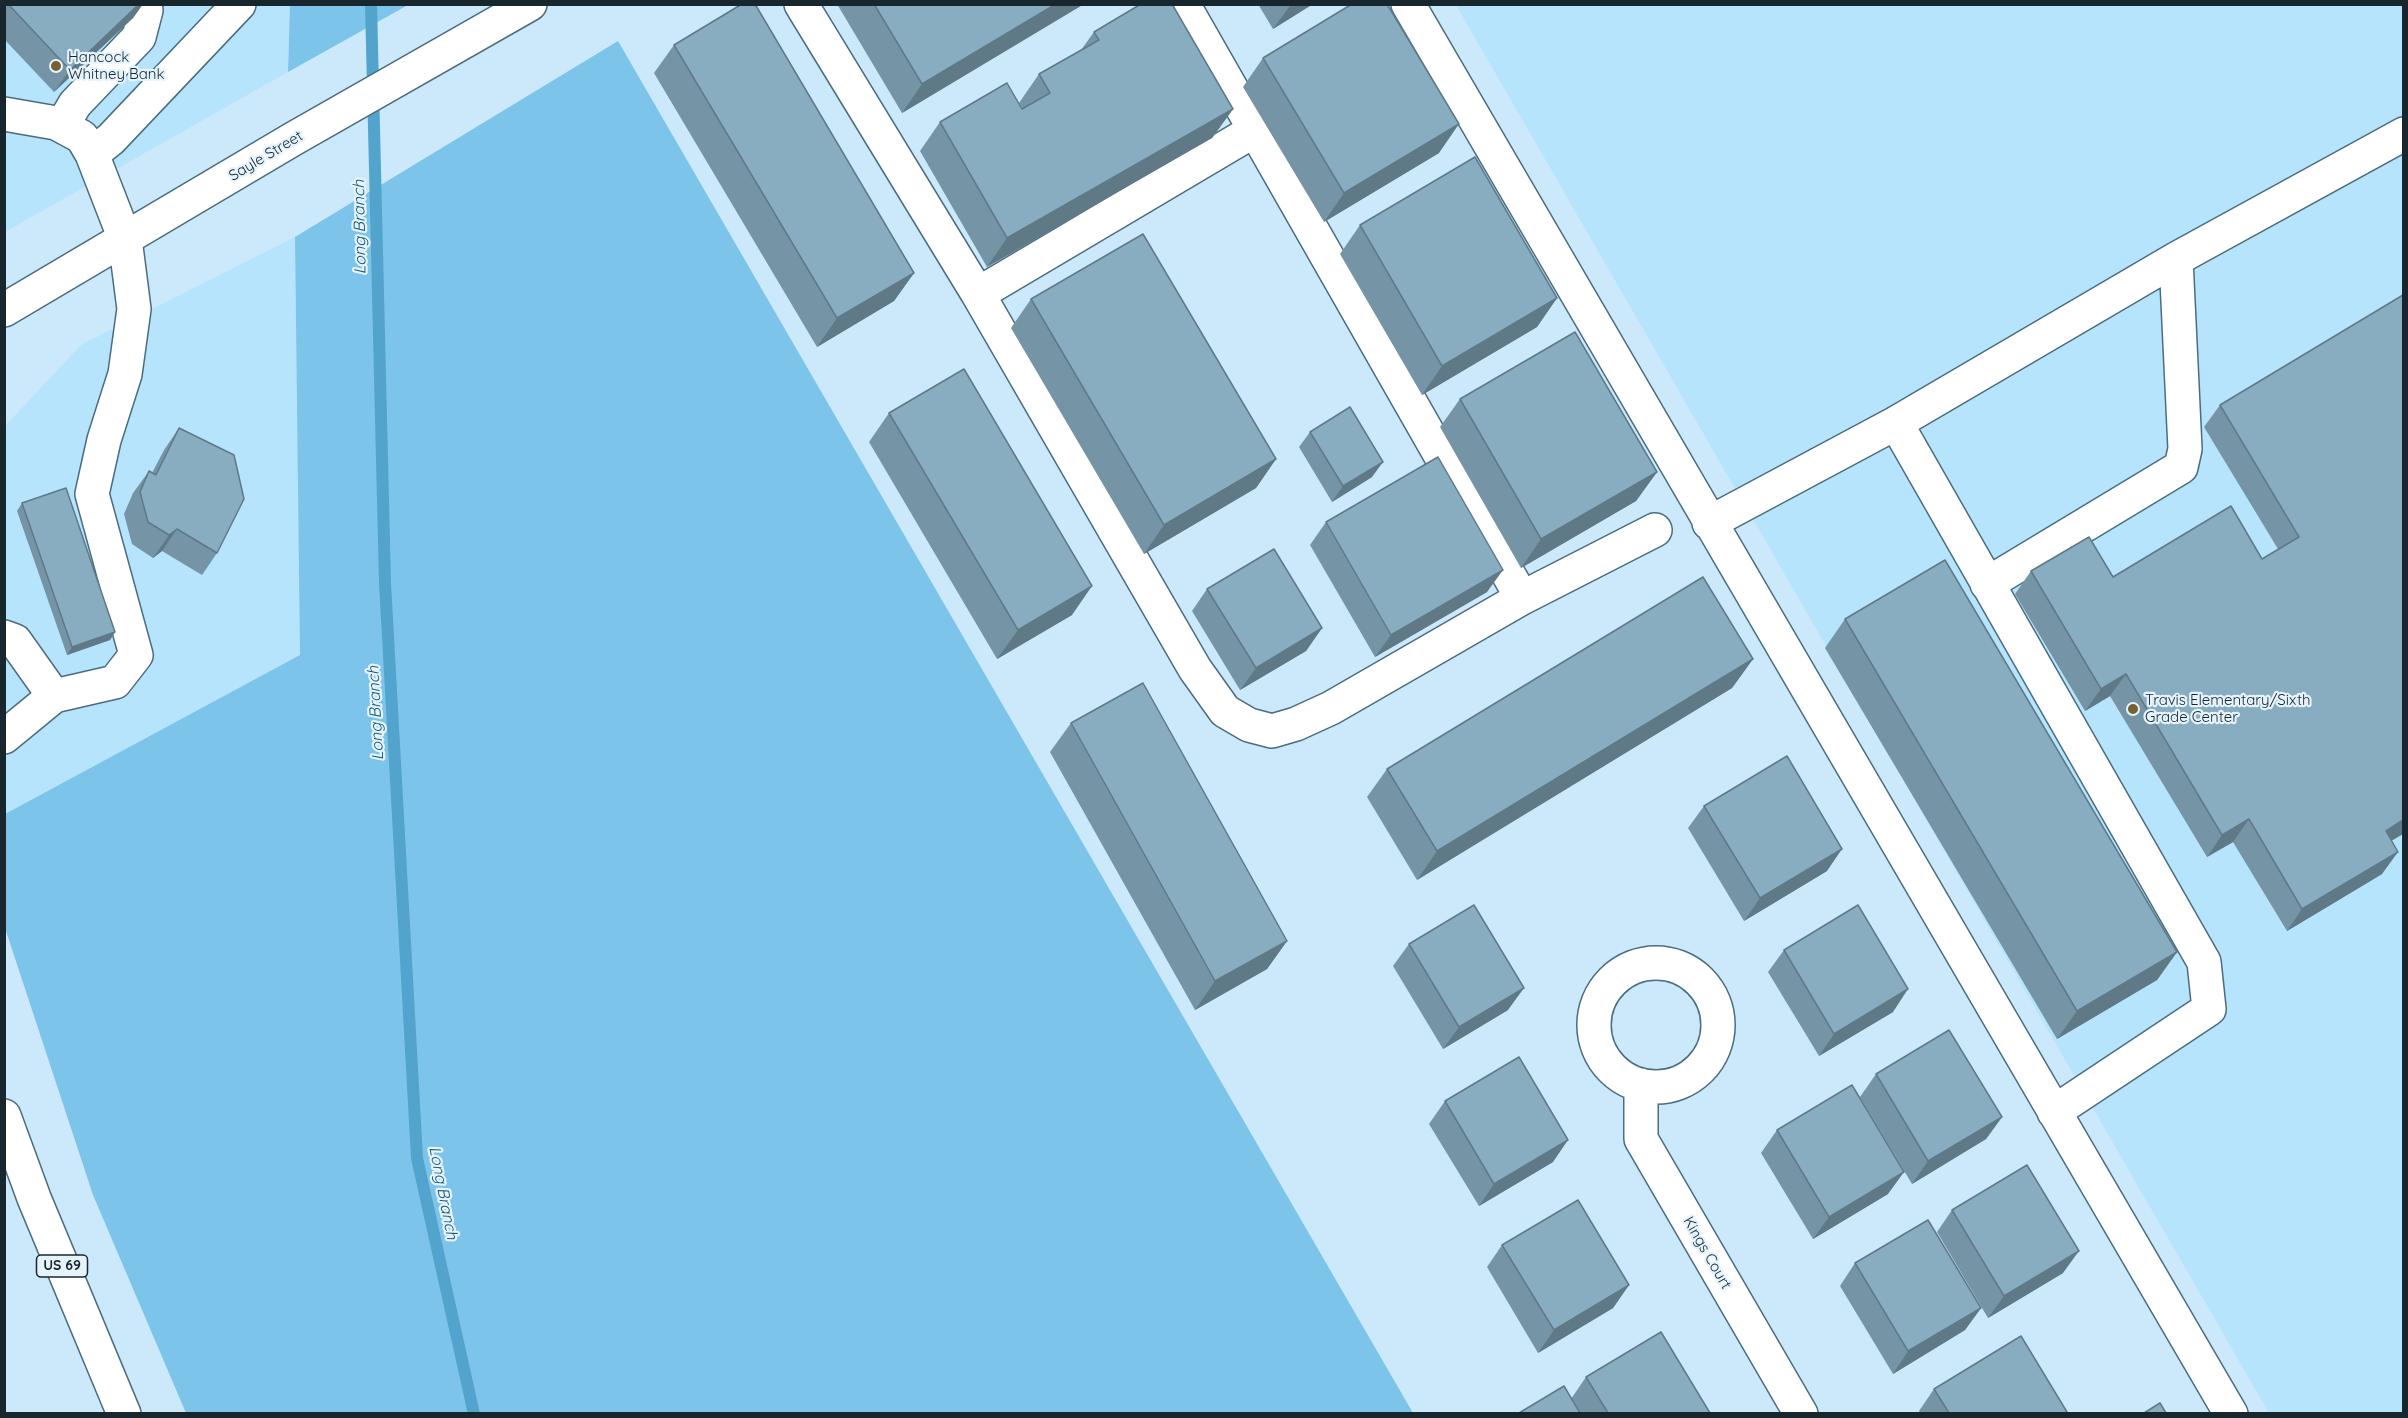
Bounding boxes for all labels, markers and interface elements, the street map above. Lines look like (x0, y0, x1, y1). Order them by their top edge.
place label: Hancock Whitney Bank (68, 48, 165, 83)
marker: Hancock Whitney Bank (49, 59, 63, 73)
street label: Sayle Street (226, 127, 306, 185)
water label: Long Branch (350, 180, 370, 274)
water label: Long Branch (364, 665, 388, 761)
place label: Travis Elementary/Sixth Grade Center (2145, 691, 2311, 726)
marker: Travis Elementary/Sixth Grade Center (2126, 702, 2140, 716)
water label: Long Branch (425, 1145, 461, 1241)
street label: Kings Court (1679, 1214, 1735, 1292)
road number: US 69 (36, 1255, 88, 1277)

